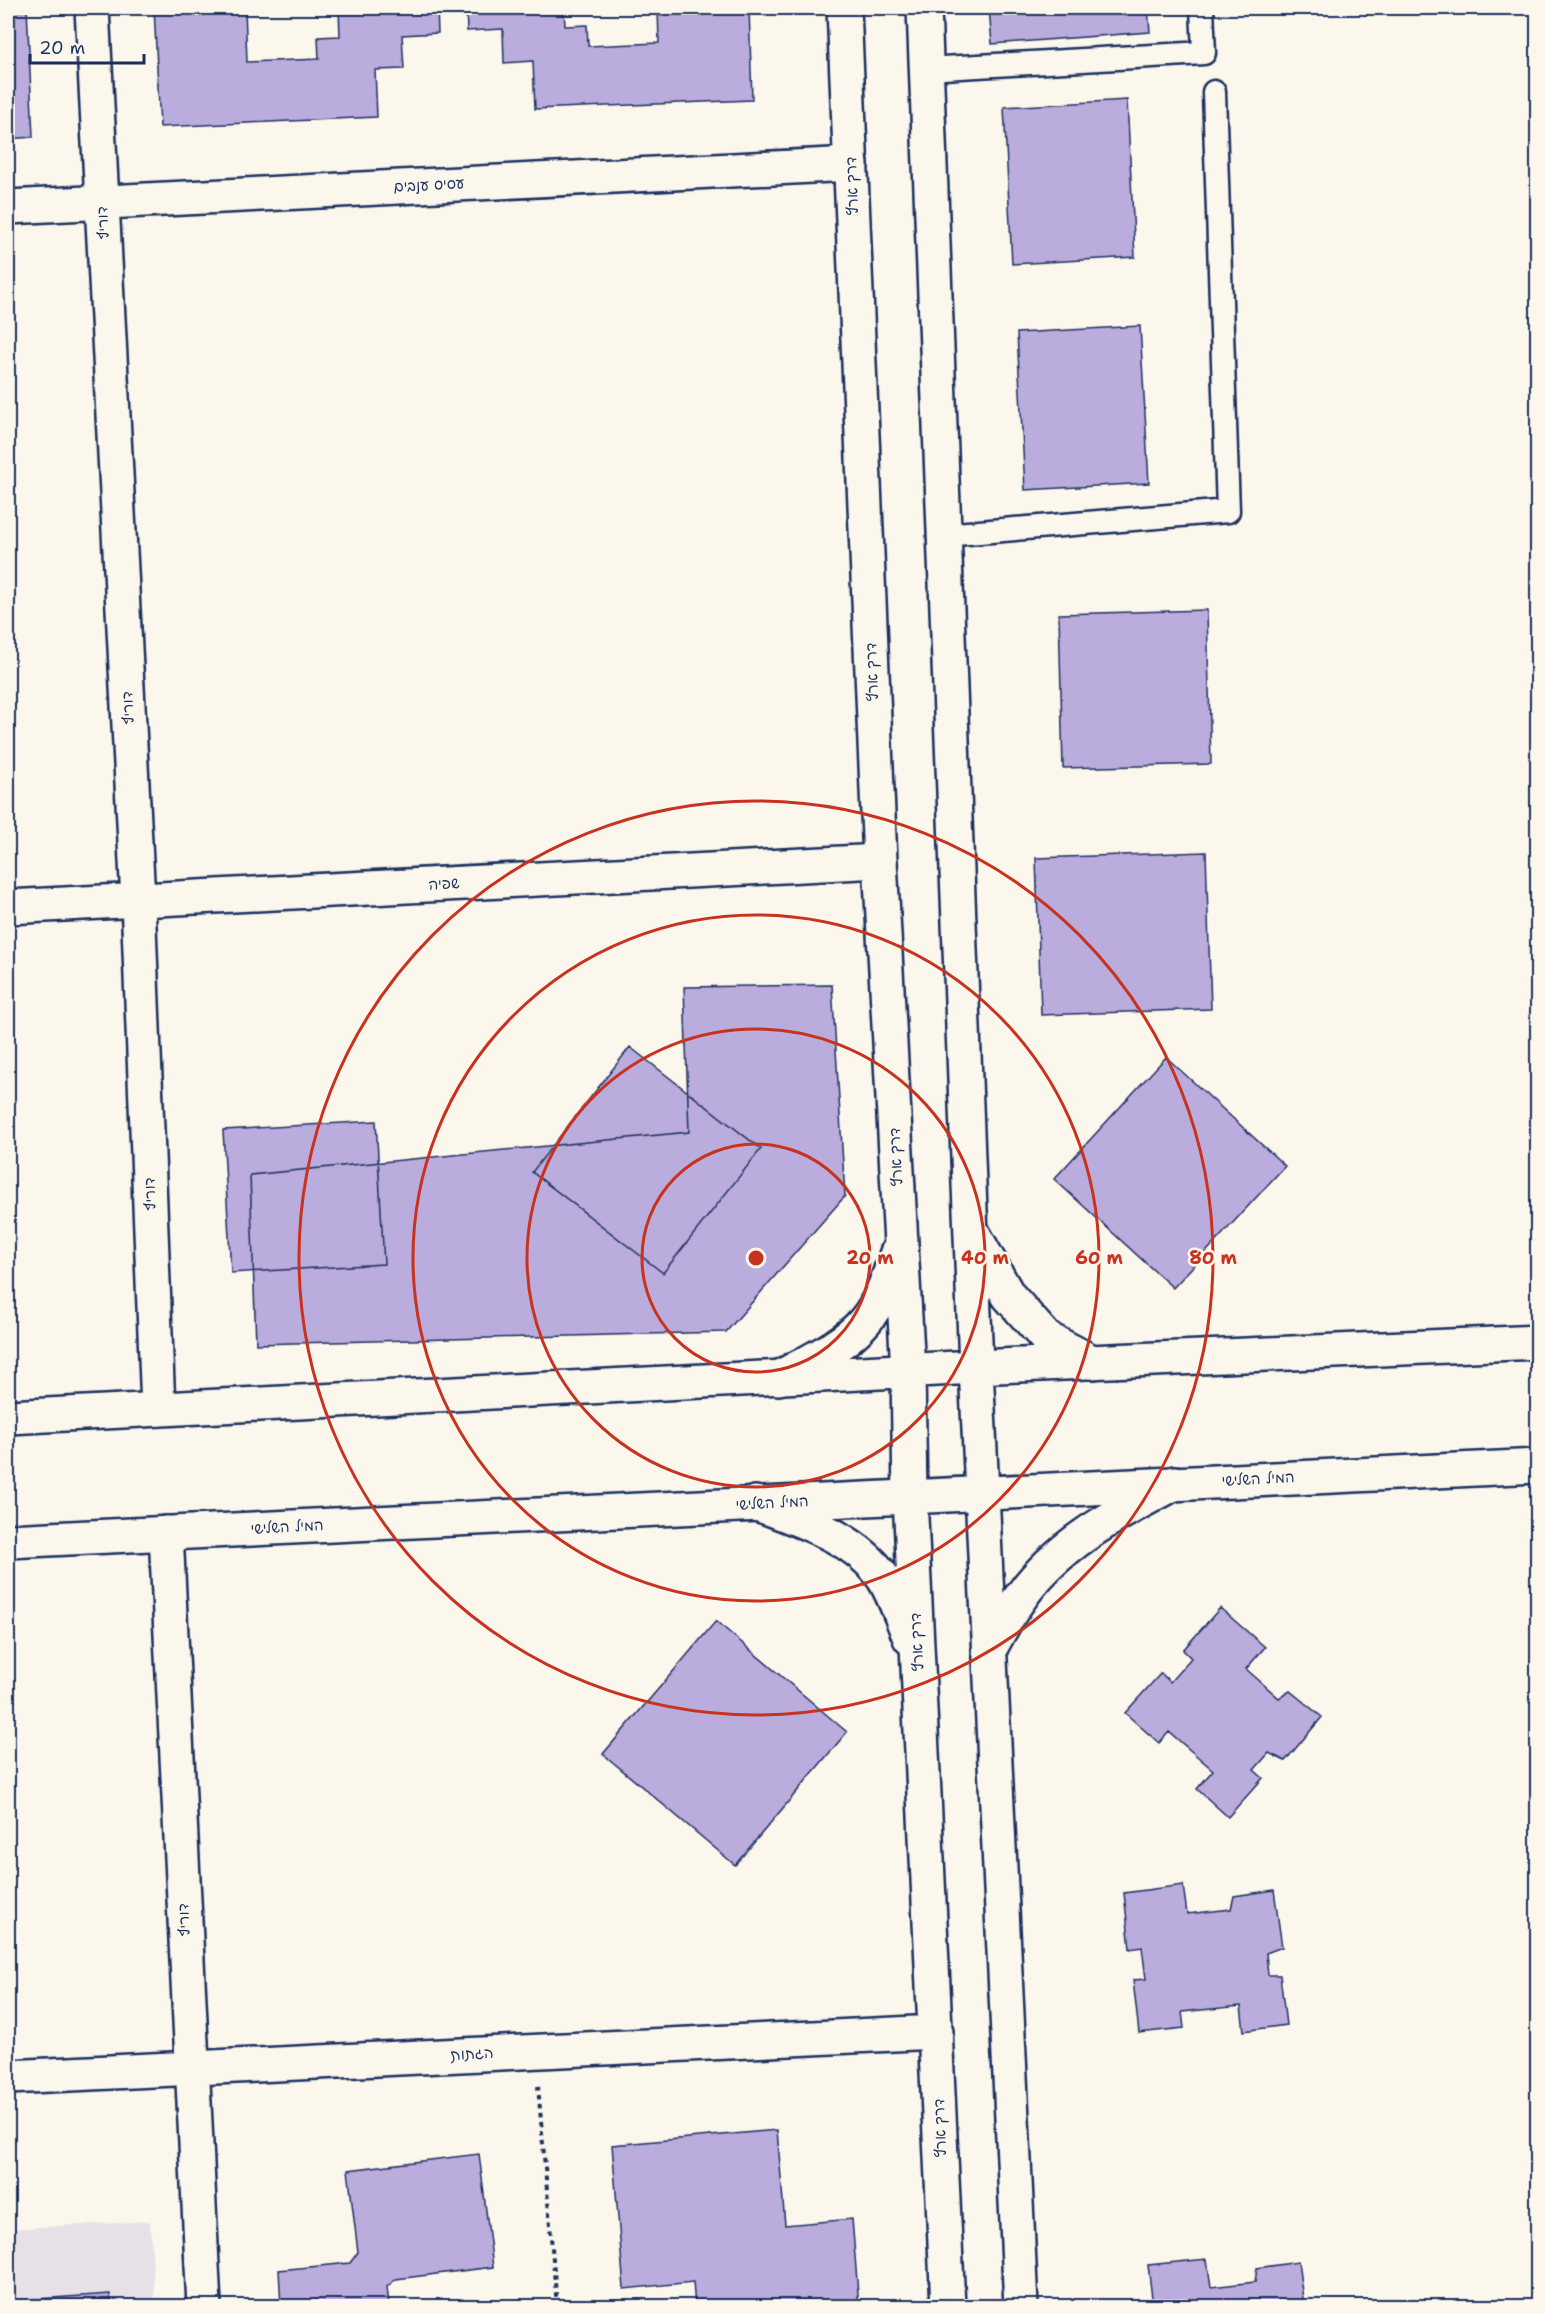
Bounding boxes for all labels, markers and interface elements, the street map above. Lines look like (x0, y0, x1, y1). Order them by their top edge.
scale bar (30, 27, 144, 65)
text: 20 m (39, 36, 85, 60)
street label: דרך ארץ (841, 156, 863, 216)
street label: עסיס ענבים (393, 173, 465, 197)
street label: דוריף (92, 206, 114, 240)
street label: דרך ארץ (861, 642, 883, 702)
street label: דוריף (117, 691, 139, 725)
street label: שפיה (428, 873, 461, 895)
street label: דרך ארץ (884, 1127, 908, 1187)
street label: דוריף (139, 1177, 161, 1211)
text: 20 m (846, 1246, 894, 1270)
text: 40 m (961, 1246, 1009, 1270)
text: 60 m (1075, 1246, 1123, 1270)
text: 80 m (1189, 1246, 1237, 1270)
centre of rings (746, 1248, 766, 1268)
street label: המיל השלישי (1221, 1467, 1295, 1491)
street label: המיל השלישי (735, 1491, 809, 1515)
street label: המיל השלישי (250, 1515, 324, 1539)
street label: דרך ארץ (905, 1612, 929, 1672)
street label: דוריף (173, 1903, 195, 1937)
street label: הגתות (450, 2043, 494, 2065)
street label: דרך ארץ (929, 2098, 951, 2158)

